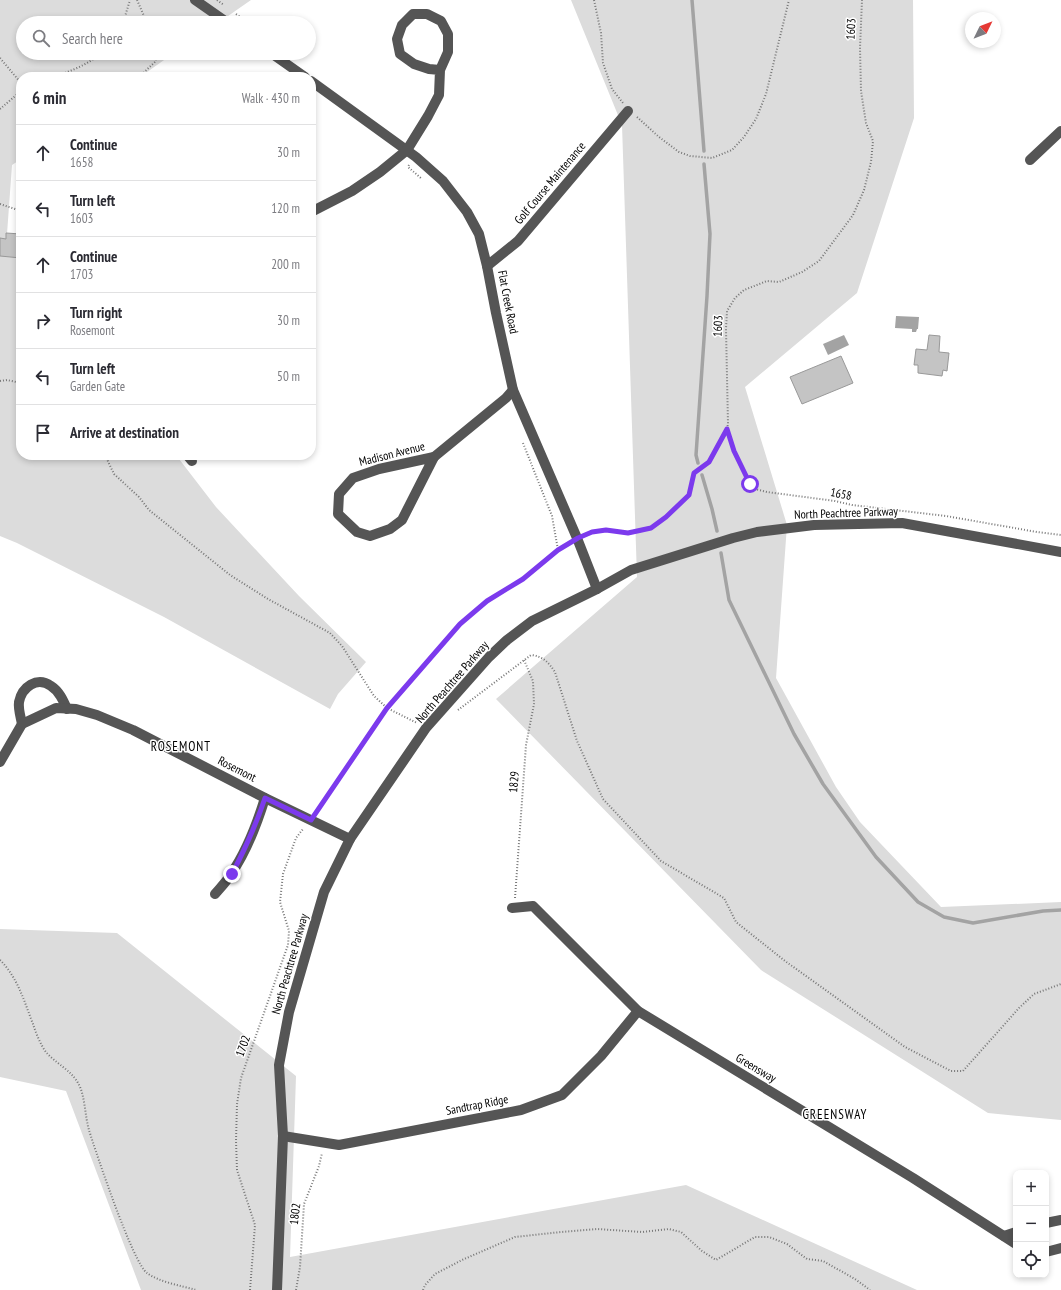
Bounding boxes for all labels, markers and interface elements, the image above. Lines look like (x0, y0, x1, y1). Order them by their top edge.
north arrow (965, 12, 1001, 48)
search box (16, 16, 316, 60)
street label: 1603 (843, 18, 858, 40)
icon: search (30, 27, 52, 49)
text: Search here (62, 29, 123, 48)
text: 6 min (32, 87, 66, 109)
text: Walk · 430 m (242, 90, 300, 107)
text: Continue (70, 135, 117, 154)
street label: Golf Course Maintenance (511, 138, 588, 227)
icon: ahead (32, 142, 54, 164)
text: 30 m (277, 144, 300, 161)
text: 1658 (70, 154, 93, 171)
text: Turn left (70, 191, 115, 210)
icon: left (32, 198, 54, 220)
text: 120 m (271, 200, 300, 217)
text: 1603 (70, 210, 93, 227)
text: Continue (70, 247, 117, 266)
icon: ahead (32, 254, 54, 276)
text: 200 m (271, 256, 300, 273)
text: 1703 (70, 266, 93, 283)
street label: Flat Creek Road (495, 269, 522, 335)
text: Turn right (70, 303, 122, 322)
icon: right (32, 310, 54, 332)
text: 30 m (277, 312, 300, 329)
street label: 1603 (710, 315, 725, 337)
text: Rosemont (70, 322, 114, 339)
text: Turn left (70, 359, 115, 378)
icon: left (32, 366, 54, 388)
text: 50 m (277, 368, 300, 385)
text: Garden Gate (70, 378, 125, 395)
icon: arrive (32, 422, 54, 444)
text: Arrive at destination (70, 423, 179, 442)
street label: Madison Avenue (357, 438, 426, 469)
route start (741, 475, 759, 493)
street label: 1658 (829, 484, 853, 503)
street label: North Peachtree Parkway (794, 503, 899, 522)
street label: North Peachtree Parkway (412, 637, 492, 726)
district label: ROSEMONT (151, 738, 211, 755)
street label: Rosemont (216, 753, 260, 785)
street label: 1829 (505, 771, 522, 793)
route end (223, 865, 241, 883)
street label: North Peachtree Parkway (268, 911, 311, 1016)
street label: 1702 (232, 1033, 253, 1059)
street label: Greensway (733, 1050, 780, 1086)
street label: Sandtrap Ridge (444, 1091, 509, 1118)
district label: GREENSWAY (802, 1106, 868, 1123)
map controls (1013, 1170, 1049, 1278)
button: + (1013, 1170, 1049, 1206)
street label: 1802 (286, 1202, 303, 1226)
button: − (1013, 1206, 1049, 1242)
button: locate (1013, 1242, 1049, 1278)

